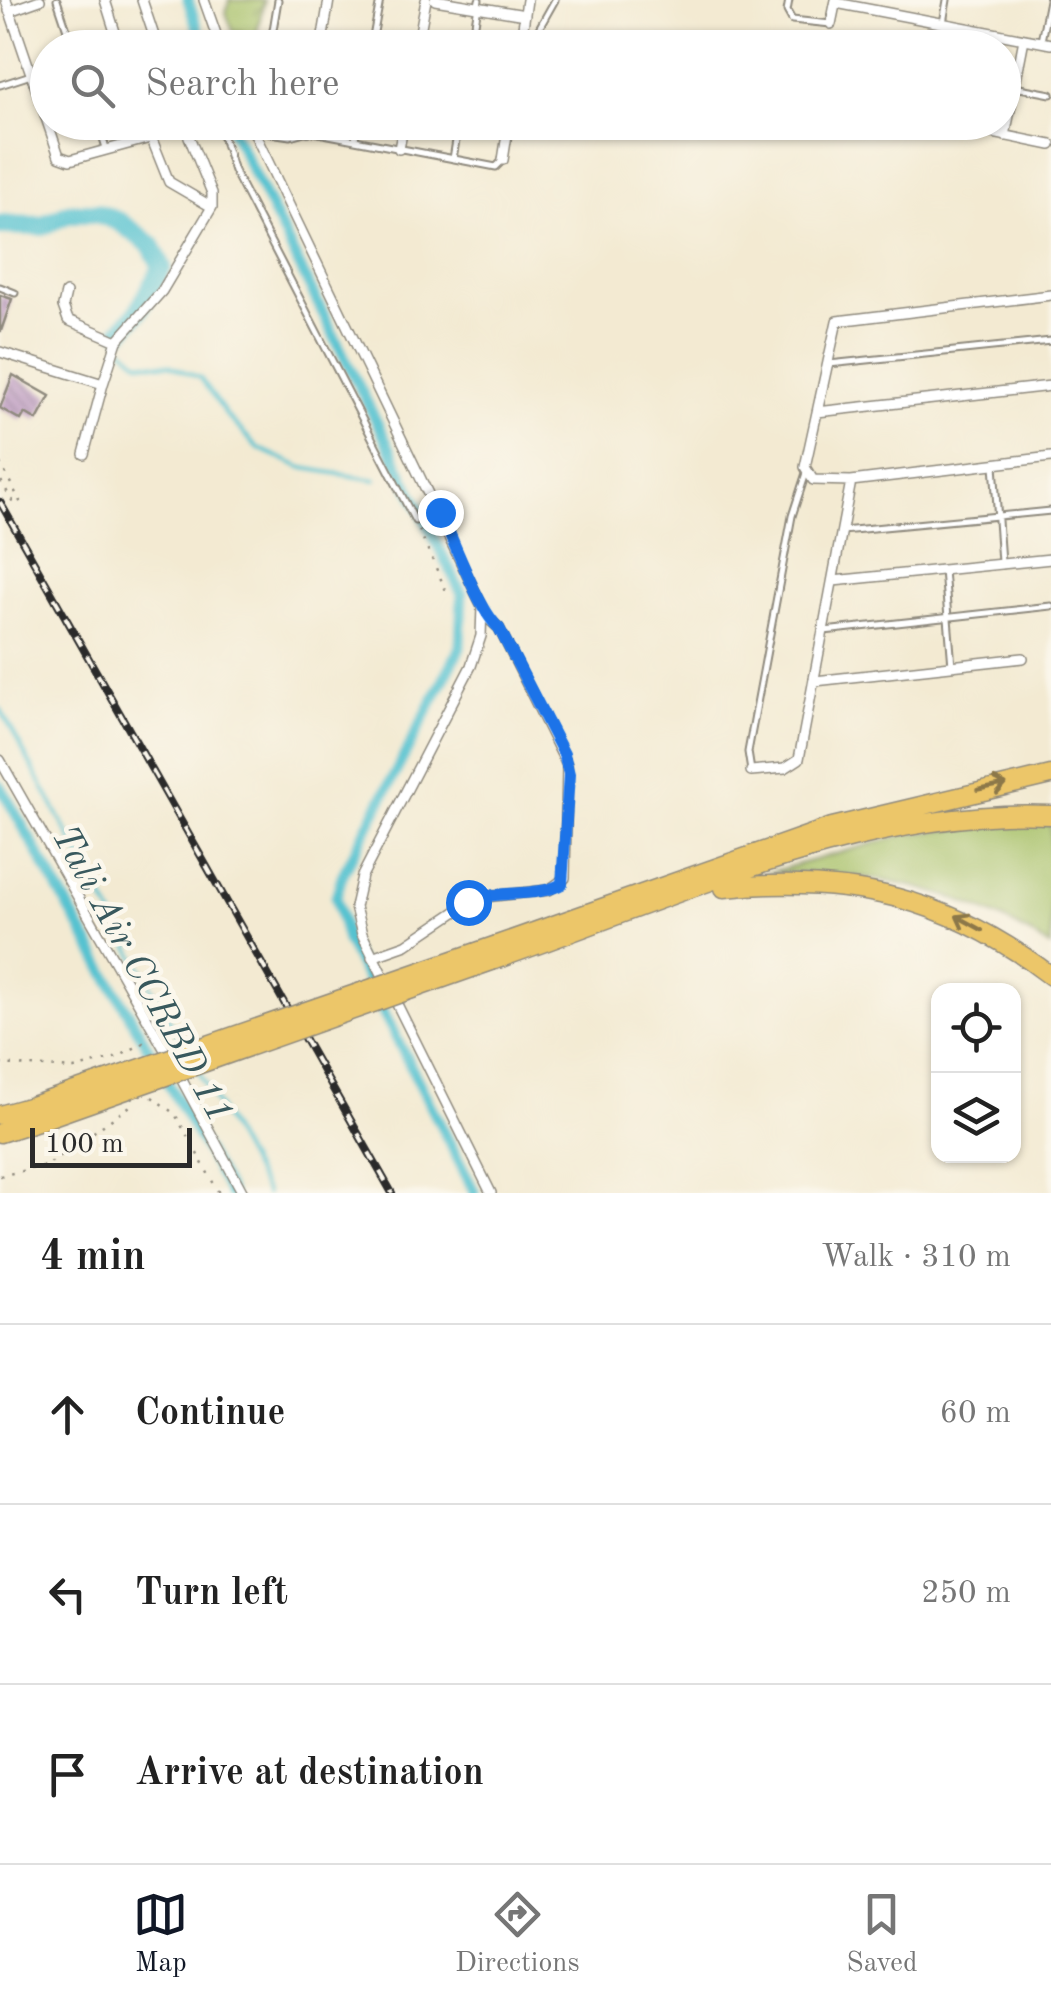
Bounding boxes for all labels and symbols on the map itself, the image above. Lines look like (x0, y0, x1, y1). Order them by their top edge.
route end (418, 490, 464, 536)
one-way arrow (975, 776, 1007, 795)
water label: Tali Air CCRBD 11 (44, 820, 238, 1130)
route start (446, 880, 492, 926)
one-way arrow (955, 913, 985, 933)
scale bar (30, 1123, 192, 1168)

